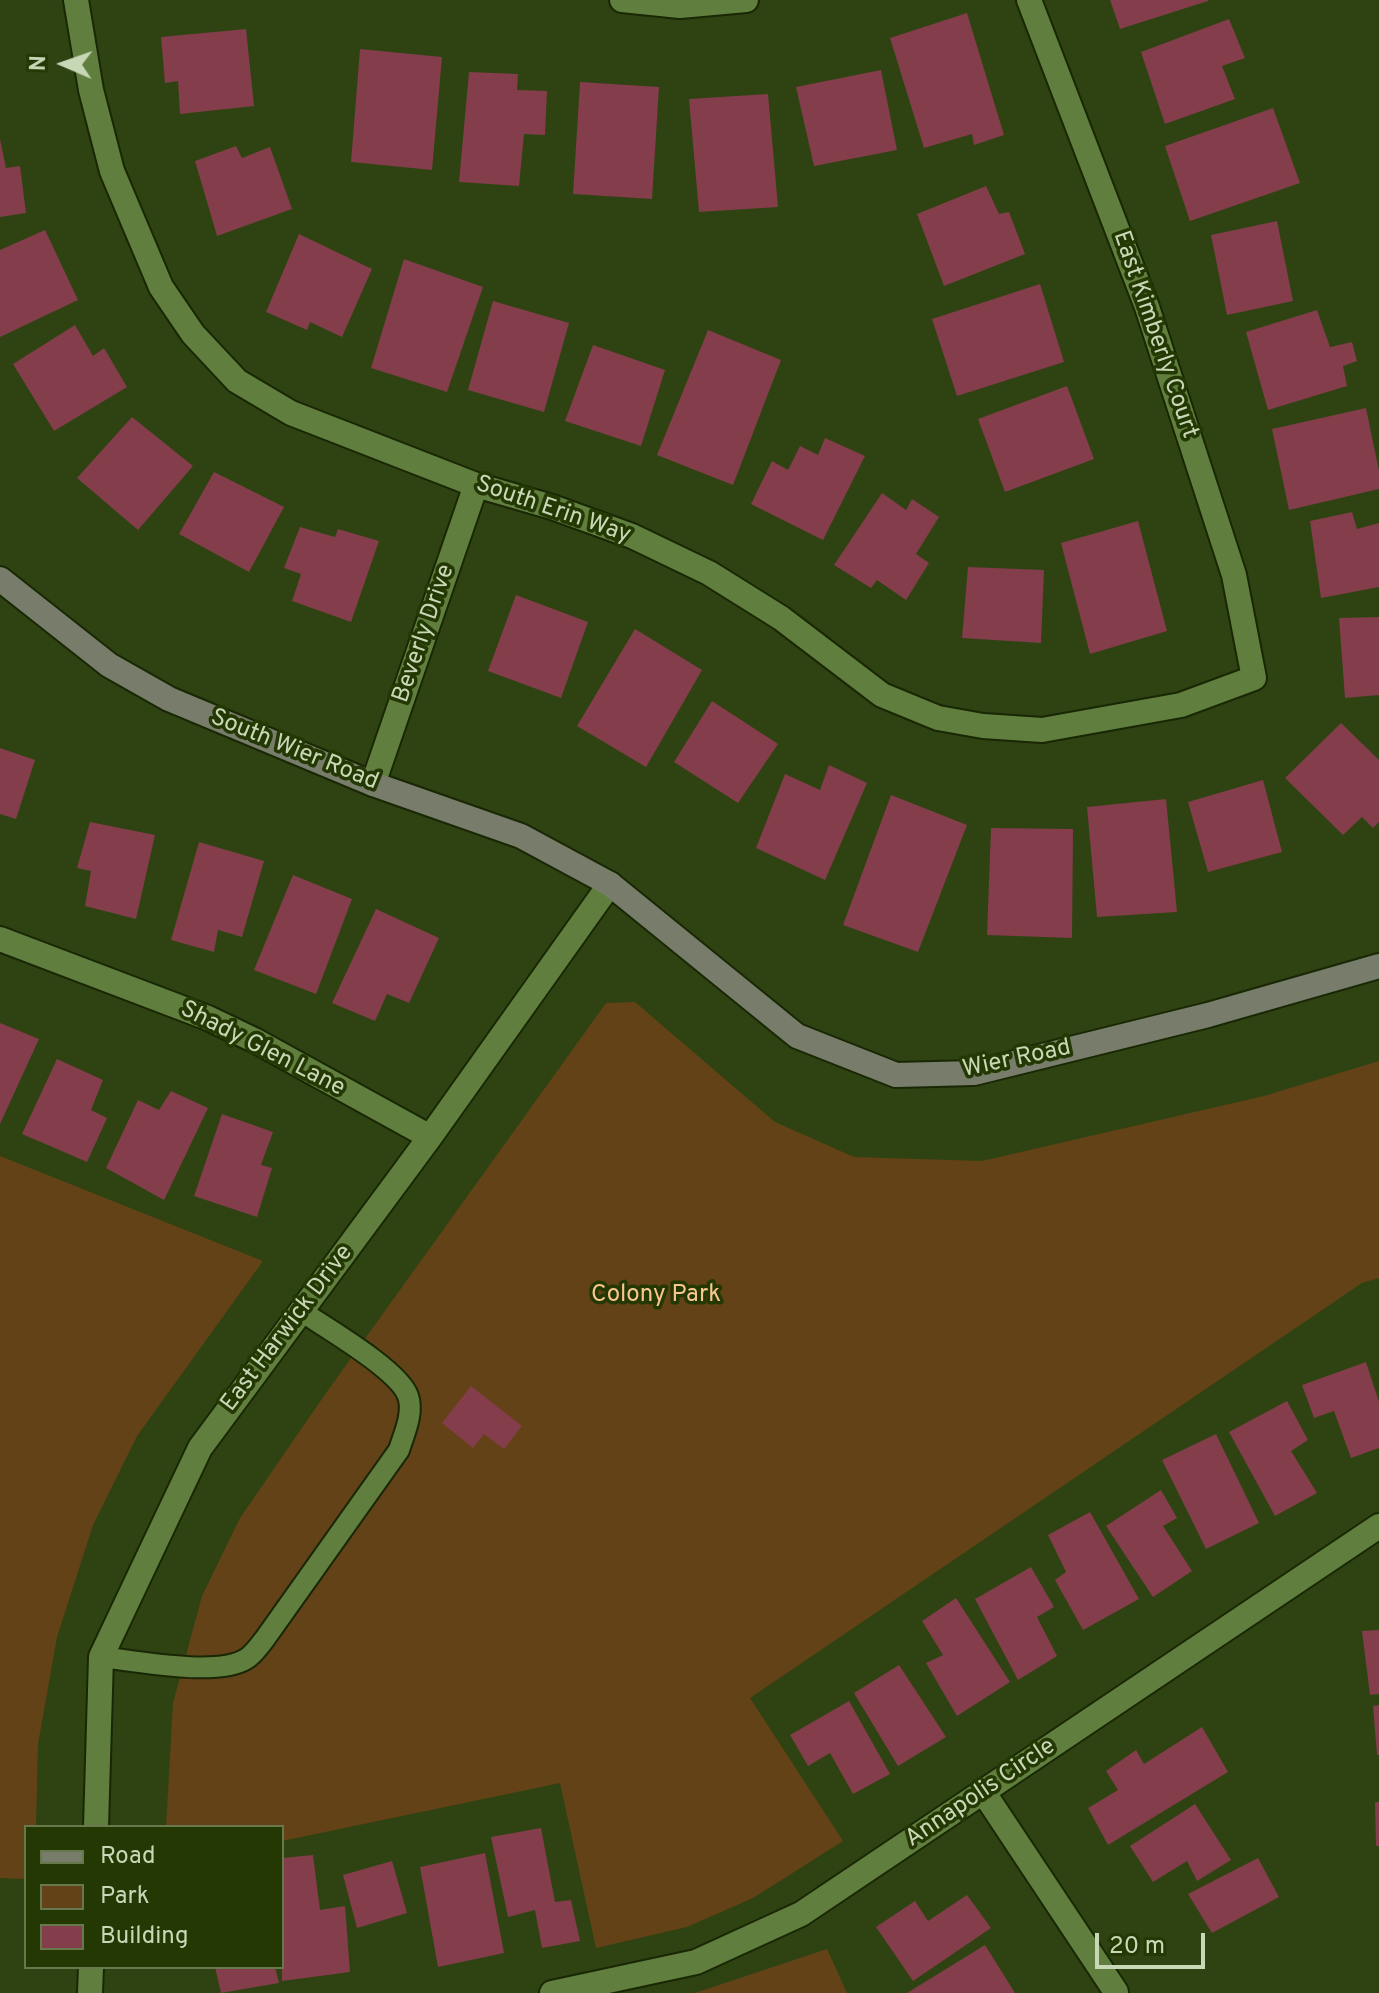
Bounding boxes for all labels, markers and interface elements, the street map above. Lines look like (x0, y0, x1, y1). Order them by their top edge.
north arrow (24, 24, 104, 104)
text: N (26, 55, 53, 72)
street label: East Kimberly Court (1105, 228, 1203, 442)
street label: South Erin Way (472, 471, 634, 551)
street label: Beverly Drive (388, 561, 462, 707)
street label: South Wier Road (206, 704, 382, 798)
street label: Shady Glen Lane (175, 996, 349, 1104)
street label: Wier Road (960, 1034, 1074, 1086)
street label: East Harwick Drive (216, 1240, 360, 1418)
park label: Colony Park (591, 1282, 721, 1310)
street label: Annapolis Circle (900, 1733, 1062, 1855)
legend (24, 1825, 284, 1969)
text: Road (100, 1842, 156, 1872)
text: Park (100, 1882, 150, 1912)
scale bar (1099, 1917, 1209, 1967)
text: Building (100, 1922, 189, 1952)
text: 20 m (1109, 1932, 1165, 1962)

